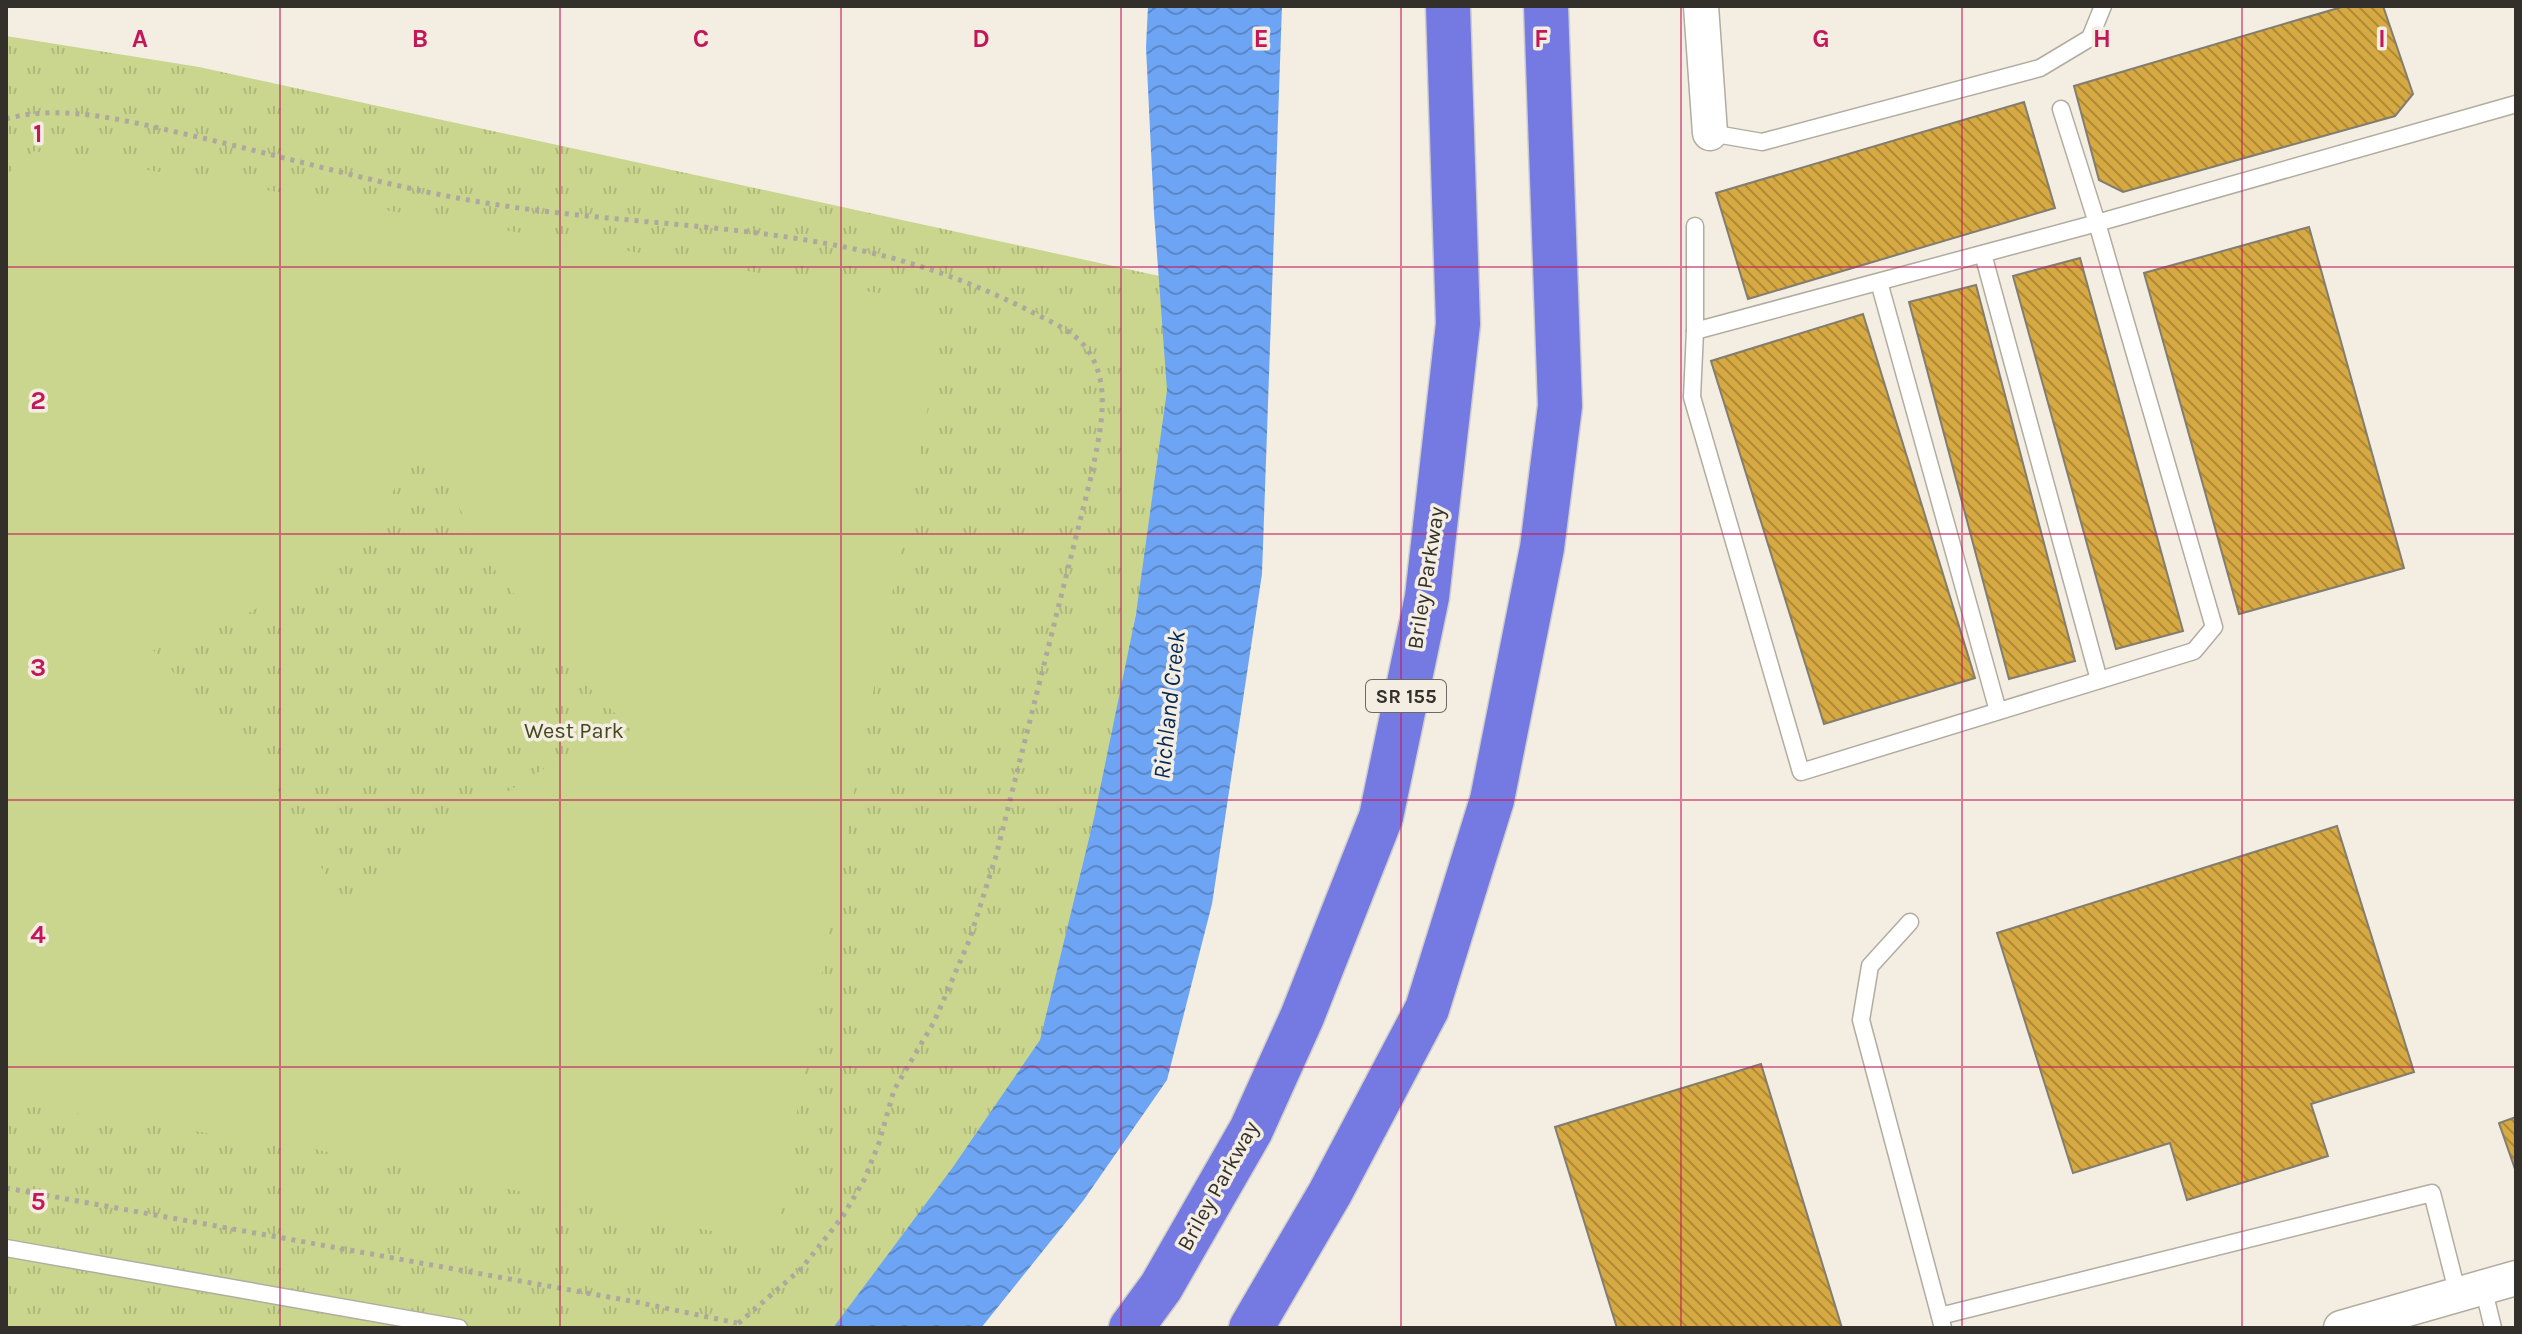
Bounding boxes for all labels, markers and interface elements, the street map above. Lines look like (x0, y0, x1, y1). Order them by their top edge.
text: A (132, 23, 148, 54)
text: B (412, 23, 428, 54)
text: C (693, 23, 709, 54)
text: D (972, 23, 990, 54)
text: E (1253, 23, 1269, 54)
text: F (1534, 23, 1548, 54)
text: G (1812, 23, 1830, 54)
text: H (2093, 23, 2111, 54)
text: I (2378, 23, 2386, 54)
text: 1 (33, 118, 43, 149)
text: 2 (30, 385, 46, 416)
street label: Briley Parkway (1402, 505, 1450, 651)
water label: Richland Creek (1147, 629, 1191, 781)
text: 3 (30, 652, 46, 683)
road number: SR 155 (1366, 680, 1446, 712)
park label: West Park (524, 718, 624, 744)
text: 4 (30, 919, 46, 950)
street label: Briley Parkway (1172, 1117, 1264, 1255)
text: 5 (30, 1186, 46, 1217)

